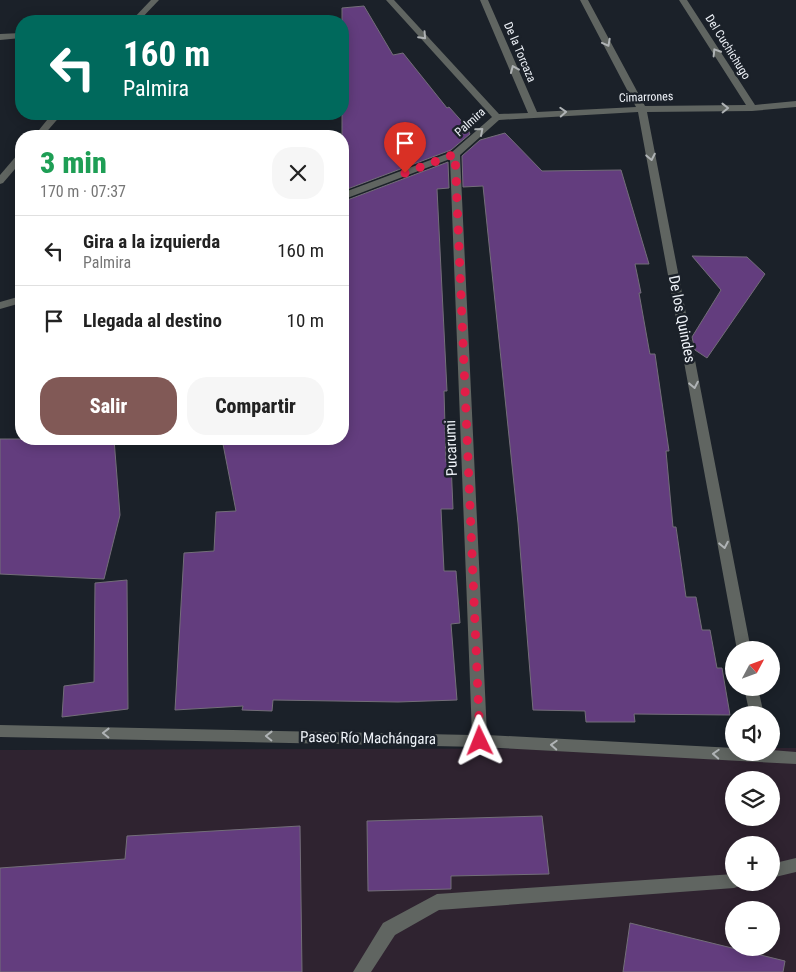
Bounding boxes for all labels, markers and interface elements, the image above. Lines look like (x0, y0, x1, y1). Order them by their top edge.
street label: Del Cuchichugo (703, 12, 753, 82)
street label: De la Torcaza (501, 20, 539, 84)
one-way arrow (417, 30, 426, 39)
text: 160 m (123, 34, 210, 75)
icon: left (40, 35, 105, 100)
one-way arrow (601, 38, 611, 47)
one-way arrow (713, 48, 723, 57)
one-way arrow (509, 65, 520, 74)
text: Palmira (123, 76, 189, 101)
street label: Cimarrones (619, 89, 673, 105)
one-way arrow (722, 103, 730, 113)
street label: Palmira (452, 105, 488, 139)
one-way arrow (559, 107, 567, 118)
pin (384, 122, 426, 173)
one-way arrow (474, 128, 483, 137)
icon: arrive (391, 129, 419, 157)
text: 3 min (40, 145, 107, 180)
button: close (272, 147, 324, 199)
one-way arrow (646, 152, 656, 161)
text: 170 m · 07:37 (40, 182, 126, 201)
text: Gira a la izquierda (83, 230, 220, 253)
icon: left (40, 237, 68, 265)
text: 160 m (277, 239, 324, 262)
text: Palmira (83, 253, 131, 272)
street label: De los Quindes (665, 274, 699, 364)
icon: arrive (40, 307, 68, 335)
text: Llegada al destino (83, 309, 222, 332)
text: 10 m (287, 309, 324, 332)
button: Salir (40, 377, 177, 435)
button: Compartir (187, 377, 324, 435)
one-way arrow (689, 381, 699, 389)
street label: Pucarumi (441, 420, 461, 476)
one-way arrow (719, 540, 729, 549)
north arrow (725, 641, 780, 696)
map controls (725, 641, 780, 956)
button: sound (725, 706, 780, 761)
position arrow (453, 714, 505, 766)
one-way arrow (102, 728, 110, 738)
street label: Paseo Río Machángara (300, 728, 436, 748)
one-way arrow (264, 731, 272, 742)
one-way arrow (549, 739, 557, 750)
one-way arrow (712, 749, 720, 760)
button: layers (725, 771, 780, 826)
button: + (725, 836, 780, 891)
button: − (725, 901, 780, 956)

